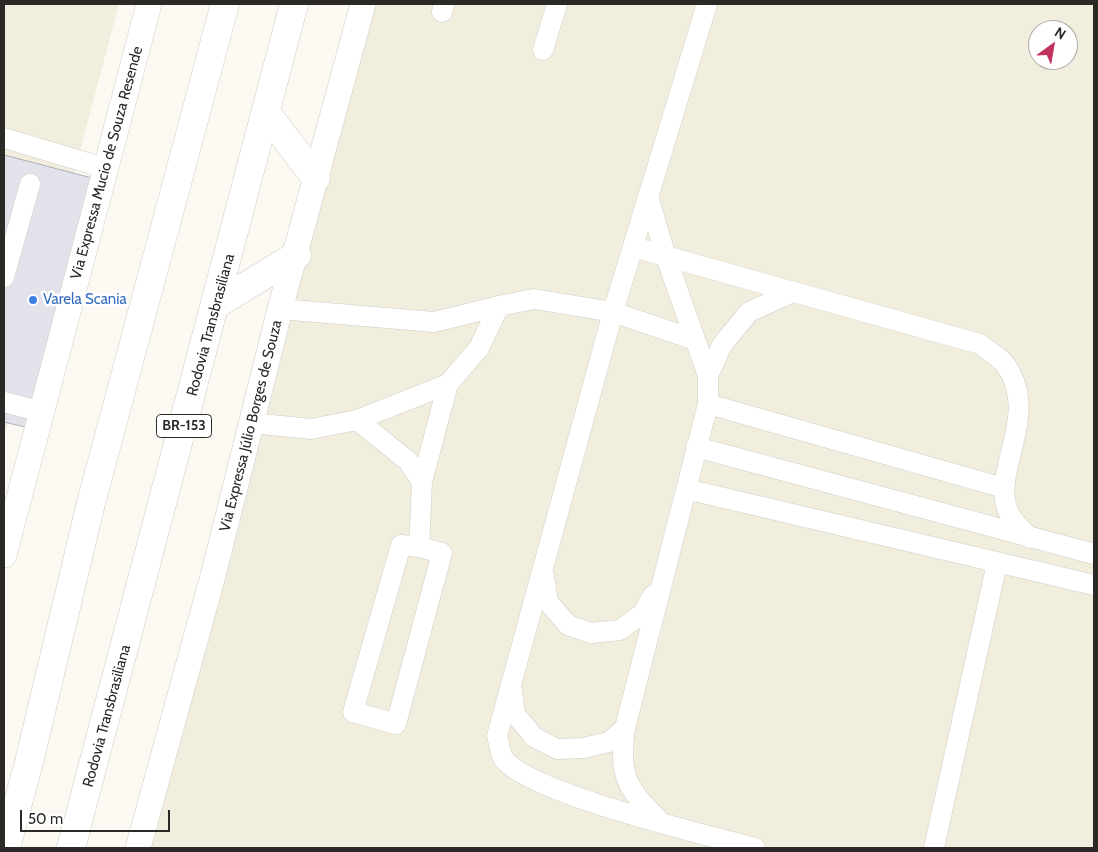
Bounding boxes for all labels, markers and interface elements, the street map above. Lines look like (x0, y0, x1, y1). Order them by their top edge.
north arrow (1028, 20, 1078, 70)
text: N (1051, 23, 1069, 43)
street label: Via Expressa Mucio de Souza Resende (67, 44, 147, 282)
street label: Rodovia Transbrasiliana (183, 252, 239, 398)
place label: Varela Scania (43, 291, 127, 309)
marker: Varela Scania (27, 294, 39, 306)
street label: Via Expressa Júlio Borges de Souza (216, 318, 286, 534)
road number: BR-153 (156, 414, 212, 438)
street label: Rodovia Transbrasiliana (79, 643, 135, 789)
scale bar (22, 800, 172, 832)
text: 50 m (28, 810, 63, 828)

